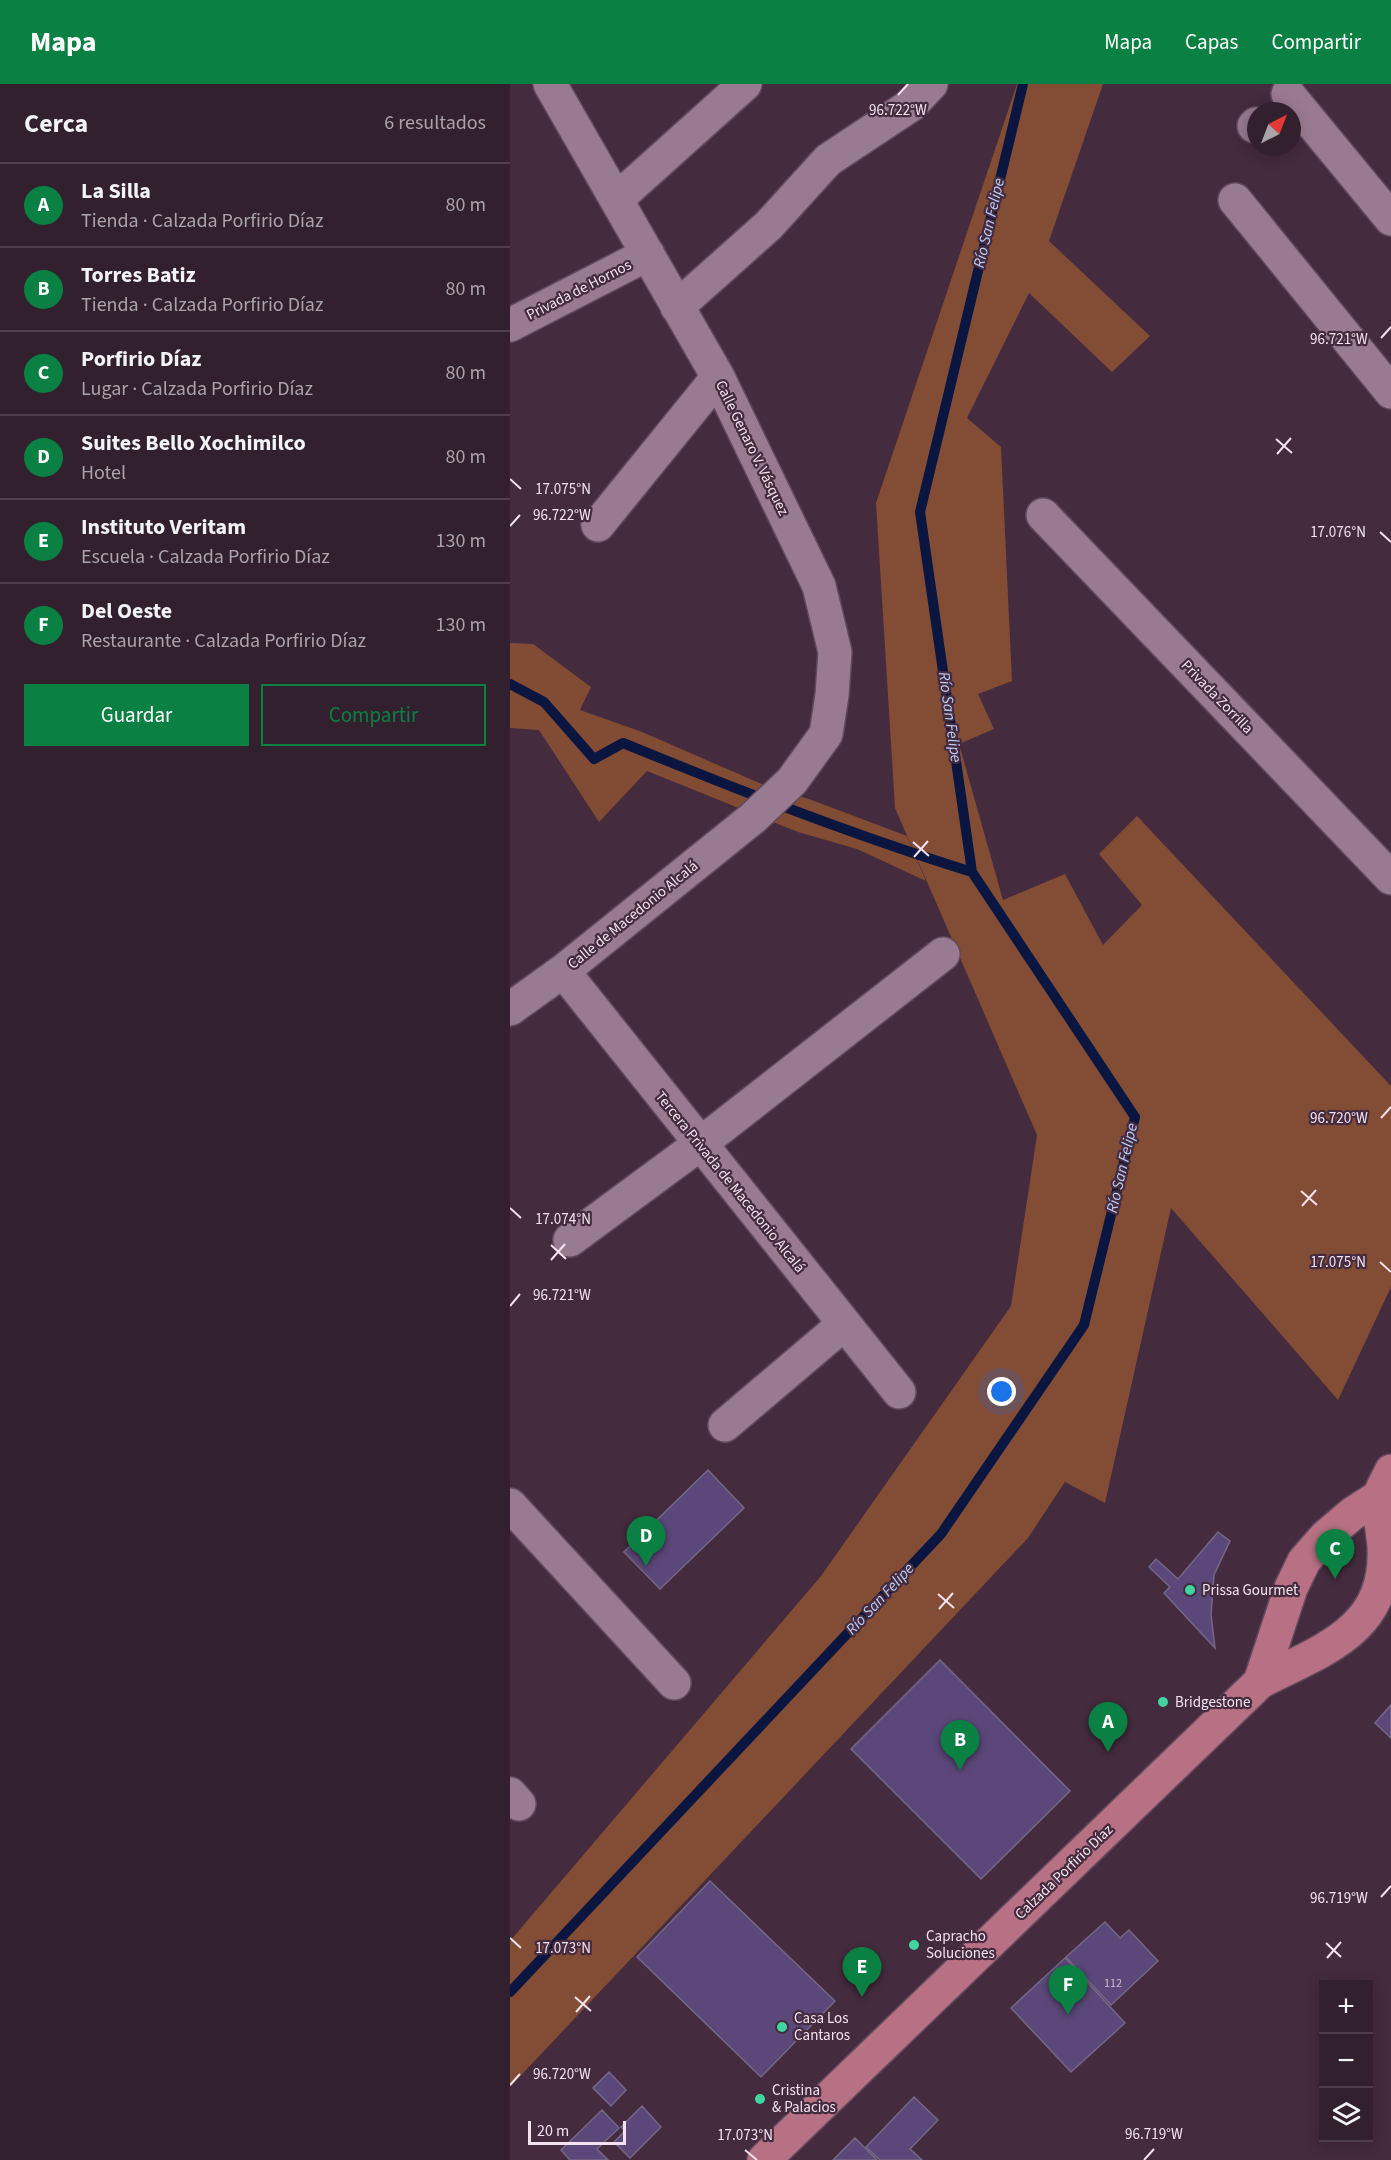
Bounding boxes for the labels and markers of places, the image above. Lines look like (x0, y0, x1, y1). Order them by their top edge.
pin: D (626, 1516, 666, 1566)
pin: C (1316, 1530, 1354, 1579)
place label: Prissa Gourmet (1202, 1580, 1298, 1601)
marker: Prissa Gourmet (1183, 1583, 1197, 1597)
place label: Bridgestone (1175, 1692, 1250, 1713)
marker: Bridgestone (1156, 1695, 1170, 1709)
pin: A (1088, 1702, 1128, 1752)
pin: B (940, 1720, 980, 1770)
place label: Capracho Soluciones (926, 1926, 995, 1964)
marker: Capracho Soluciones (907, 1938, 921, 1952)
pin: E (842, 1948, 882, 1997)
pin: F (1048, 1966, 1088, 2015)
place label: Casa Los Cantaros (794, 2008, 850, 2046)
marker: Casa Los Cantaros (775, 2020, 789, 2034)
place label: Cristina & Palacios (772, 2080, 836, 2118)
marker: Cristina & Palacios (753, 2092, 767, 2106)

